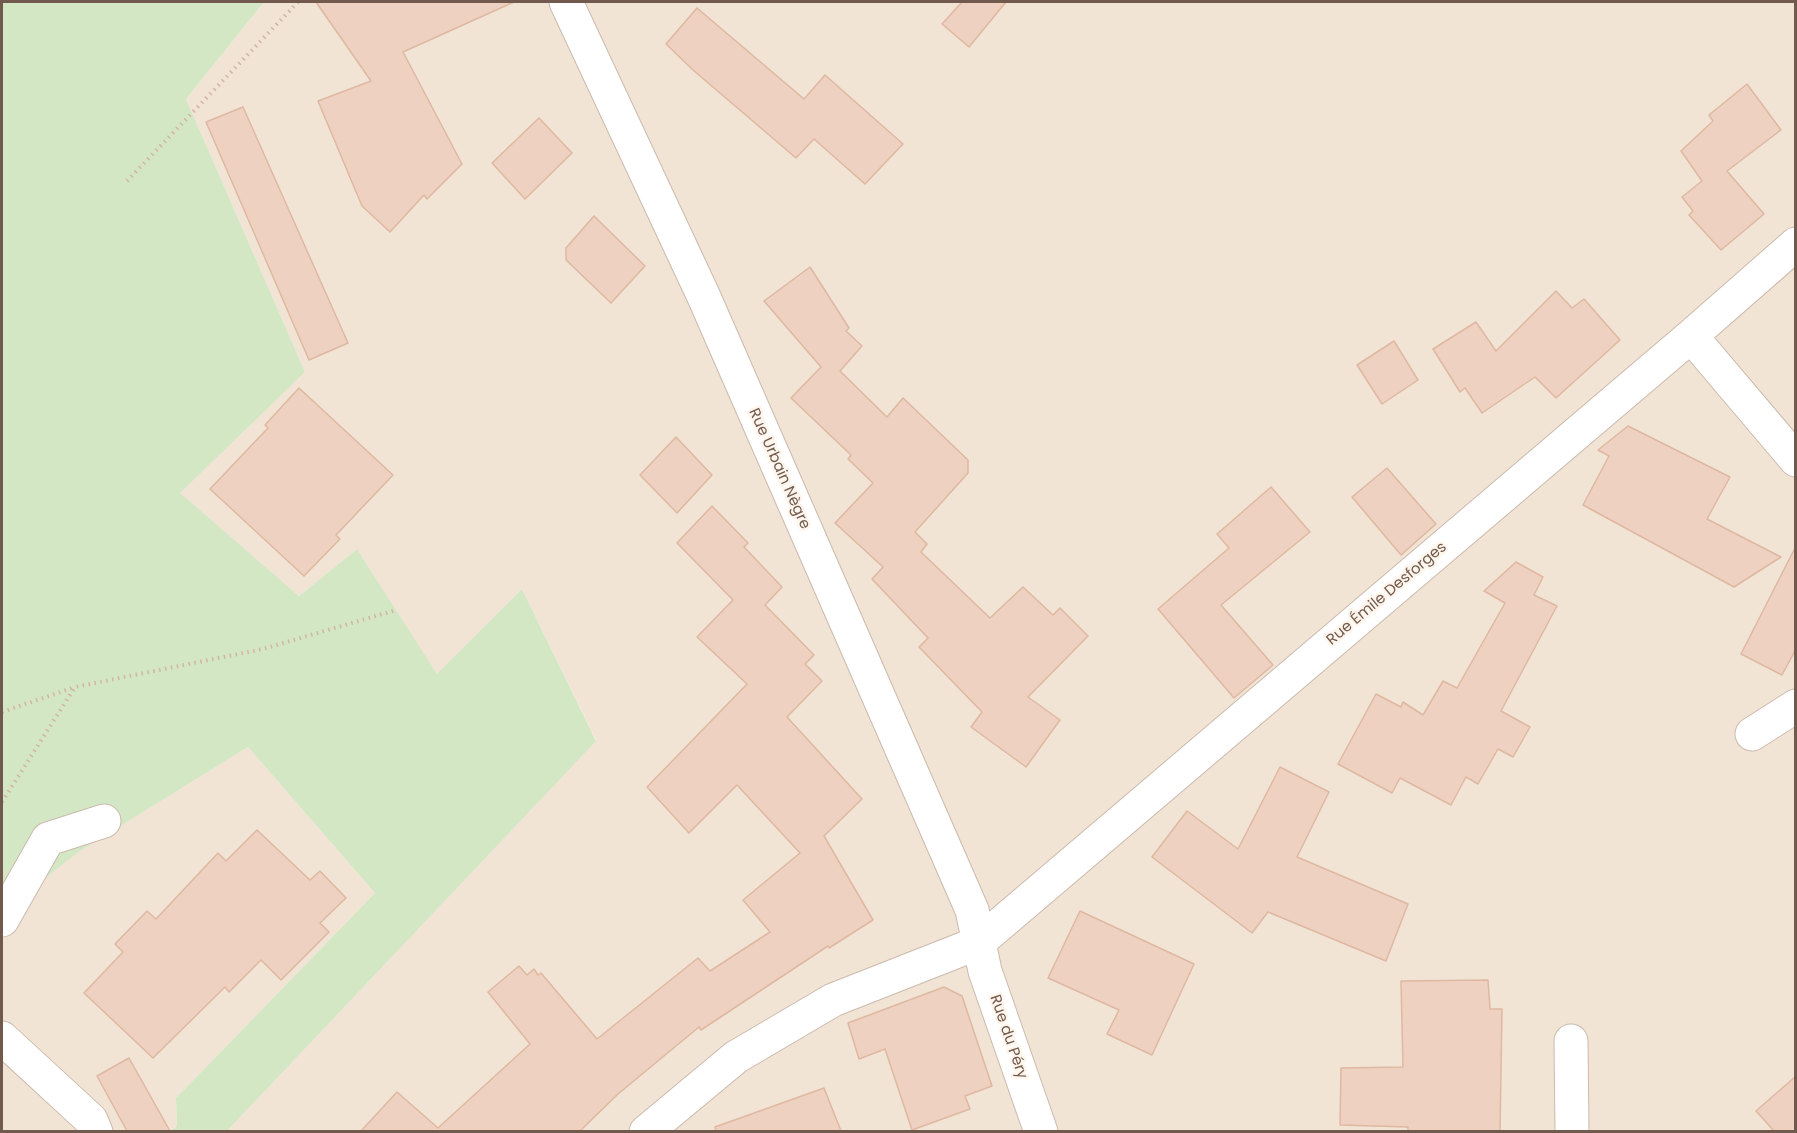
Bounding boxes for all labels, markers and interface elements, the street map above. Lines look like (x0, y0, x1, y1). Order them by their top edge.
street label: Rue Urbain Nègre (744, 406, 814, 532)
street label: Rue Émile Desforges (1323, 539, 1451, 649)
street label: Rue du Péry (985, 993, 1031, 1081)

